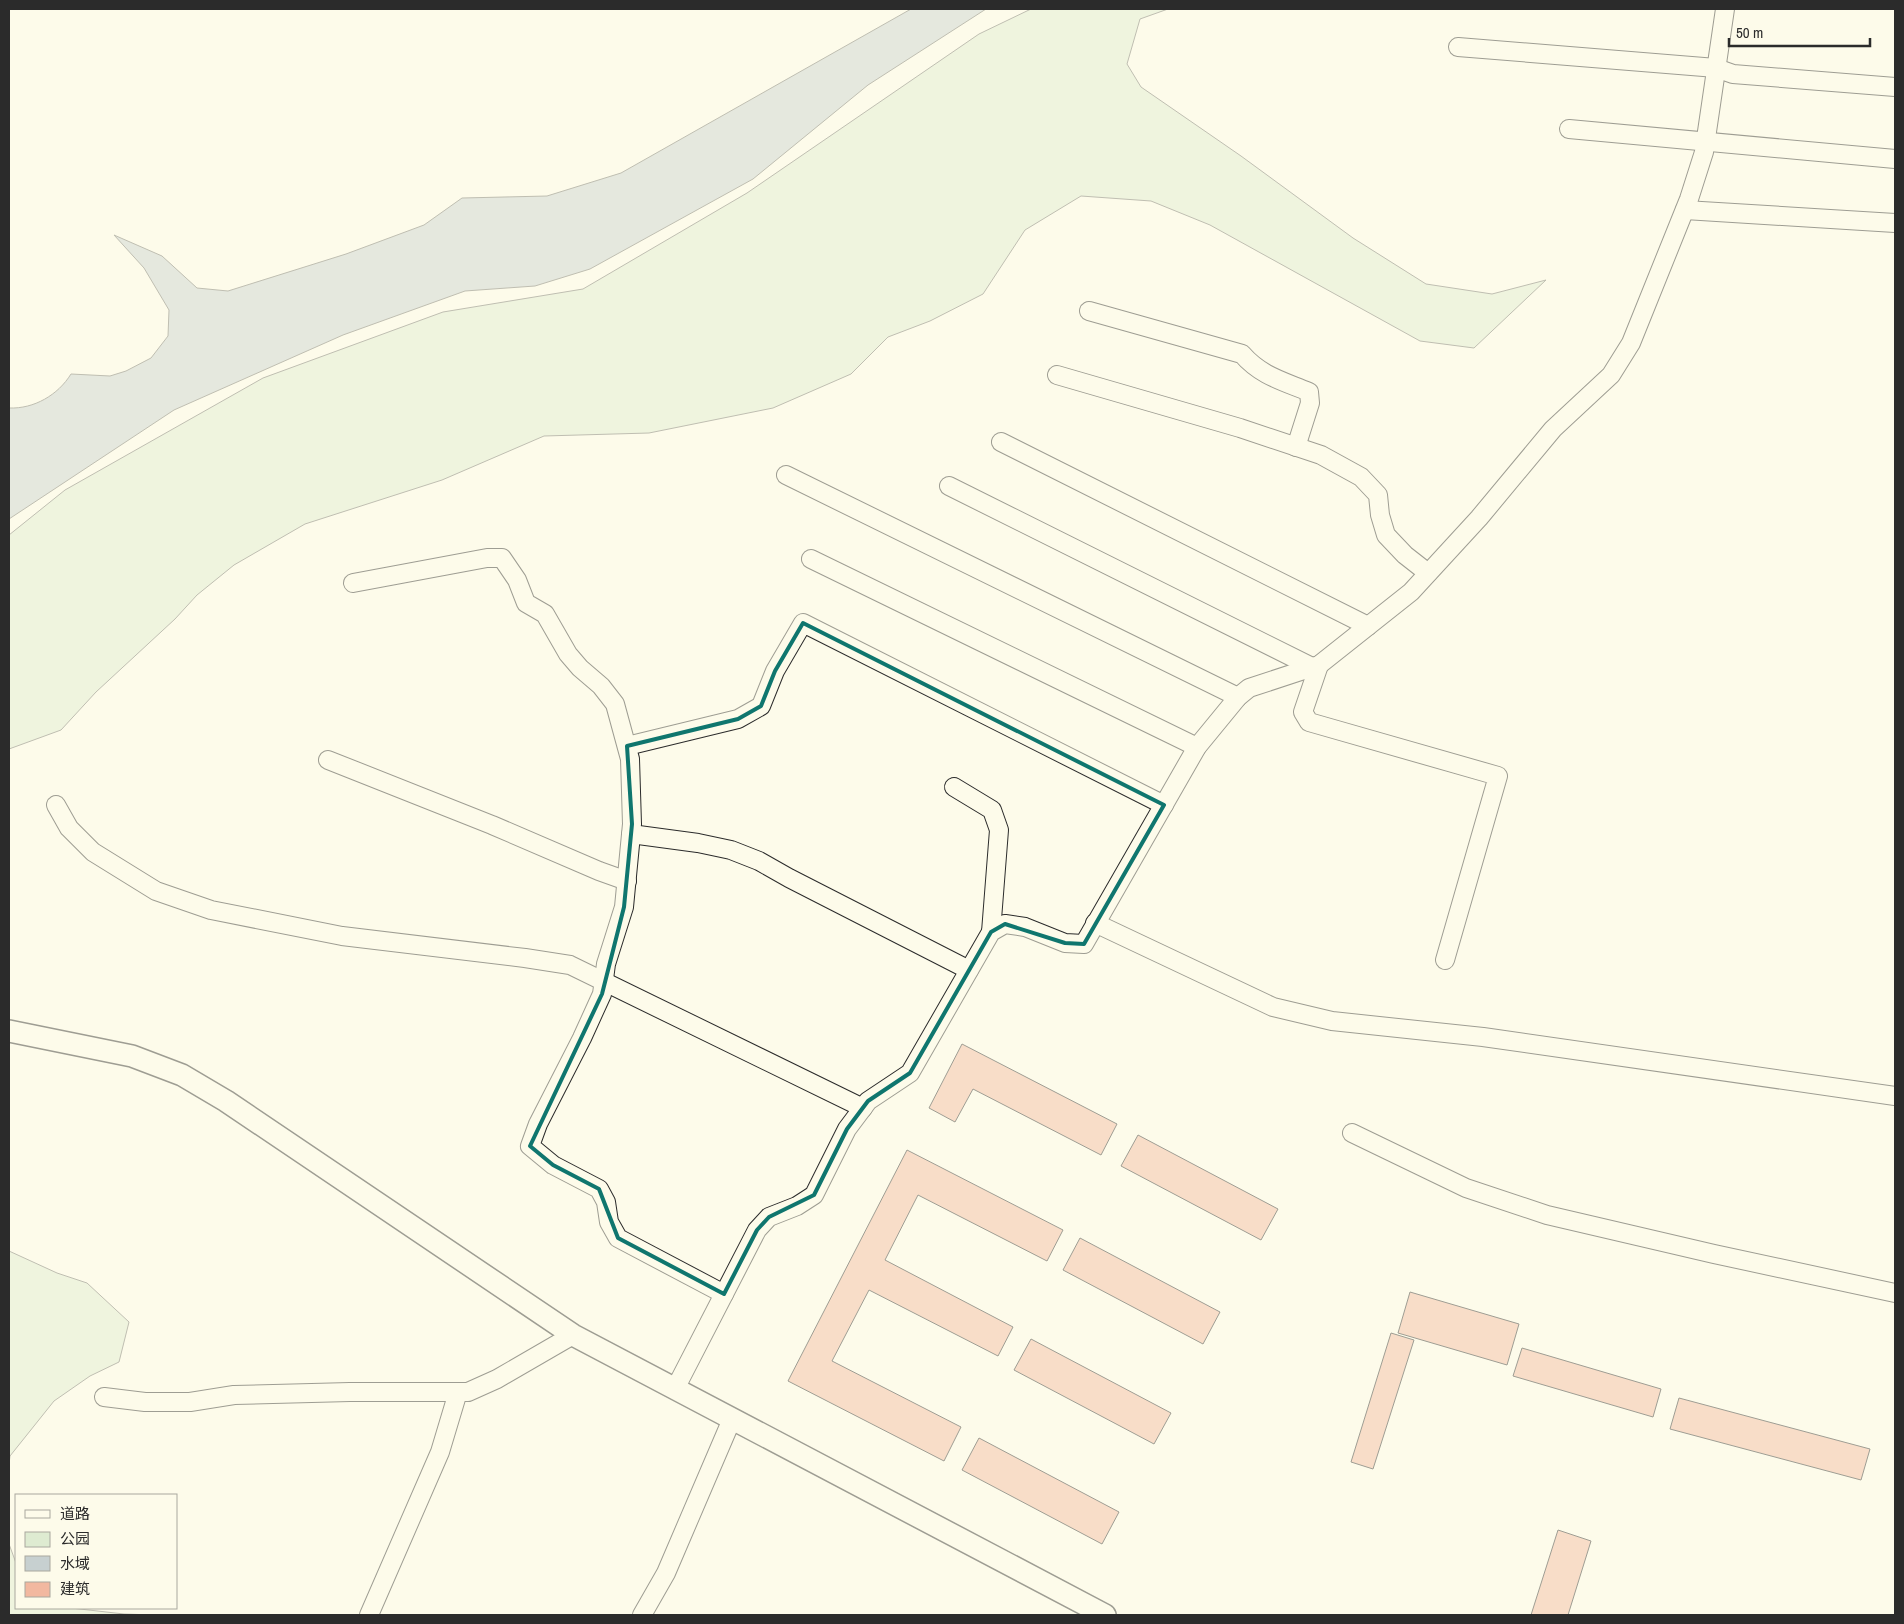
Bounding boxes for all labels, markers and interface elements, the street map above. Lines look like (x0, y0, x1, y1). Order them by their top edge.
scale bar (1729, 15, 1870, 47)
text: 50 m (1736, 22, 1763, 43)
legend (15, 1494, 178, 1609)
text: 道路 (60, 1503, 90, 1524)
text: 公园 (60, 1528, 90, 1549)
text: 水域 (60, 1553, 90, 1574)
text: 建筑 (60, 1578, 90, 1599)

